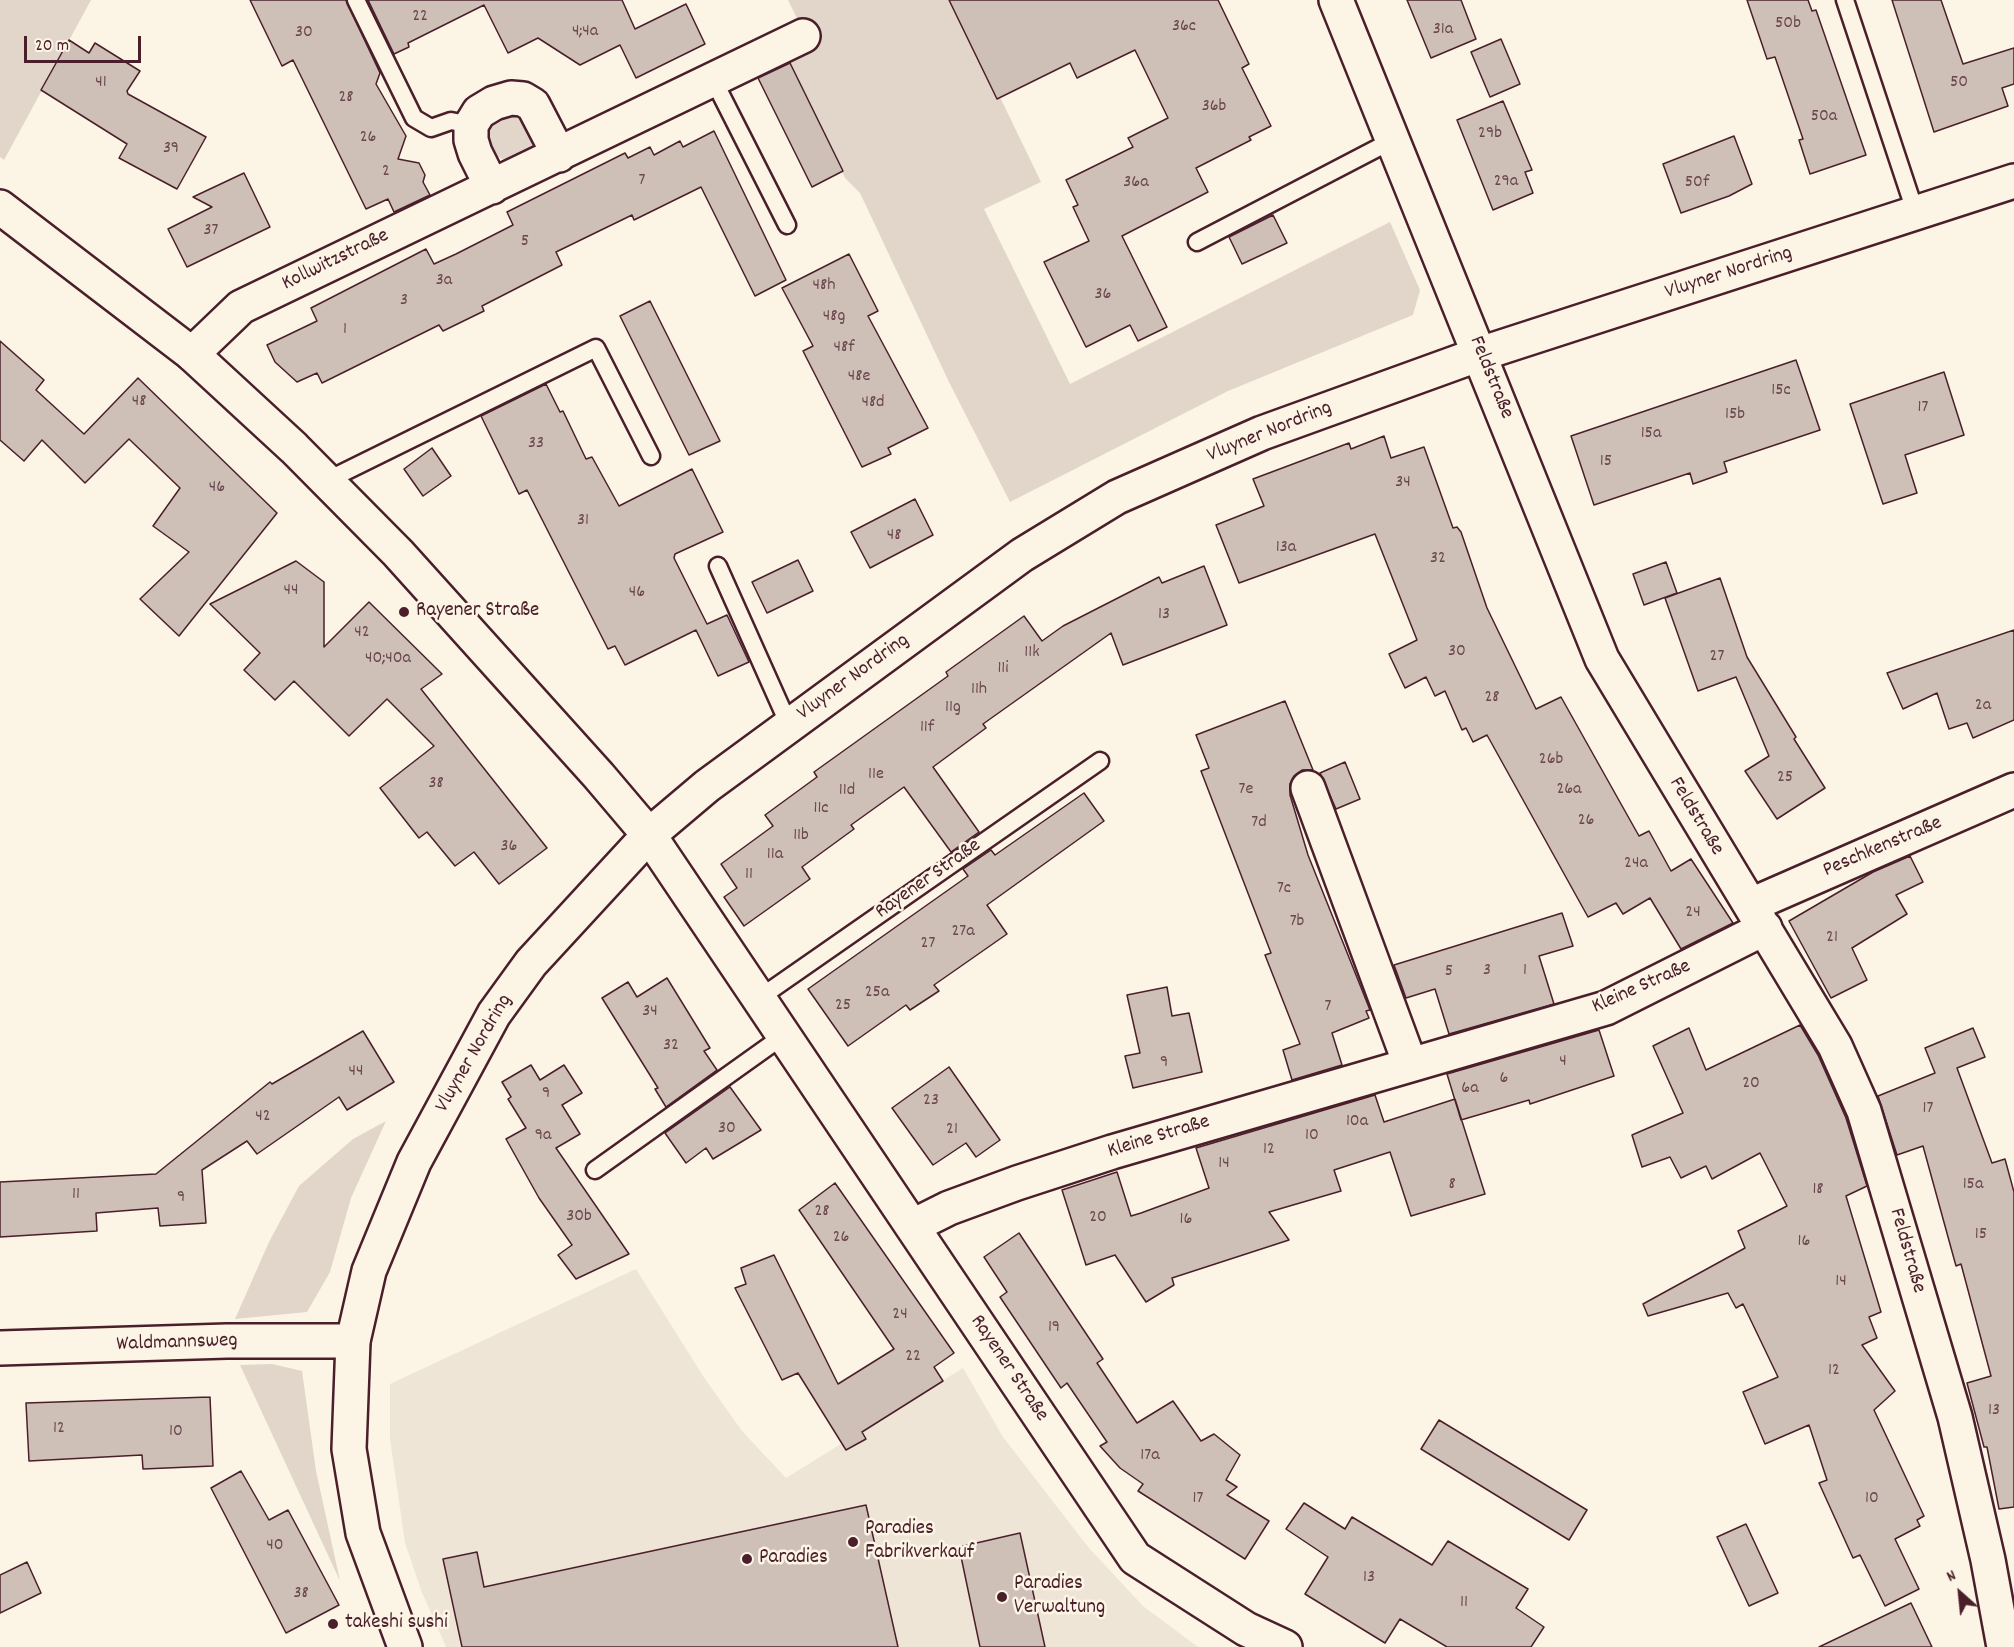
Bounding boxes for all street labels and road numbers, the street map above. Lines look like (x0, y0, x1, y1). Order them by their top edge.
street label: Kollwitzstraße (279, 224, 393, 298)
street label: Vluyner Nordring (1662, 242, 1796, 306)
street label: Feldstraße (1462, 333, 1518, 423)
street label: Vluyner Nordring (1204, 397, 1336, 469)
street label: Vluyner Nordring (793, 629, 915, 727)
street label: Feldstraße (1662, 773, 1728, 861)
street label: Peschkenstraße (1820, 812, 1946, 884)
street label: Rayener Straße (871, 834, 987, 926)
street label: Kleine Straße (1589, 955, 1695, 1021)
street label: Vluyner Nordring (431, 991, 519, 1117)
street label: Kleine Straße (1105, 1111, 1213, 1165)
street label: Feldstraße (1882, 1206, 1930, 1296)
street label: Rayener Straße (963, 1311, 1053, 1427)
street label: Waldmannsweg (116, 1329, 238, 1359)

